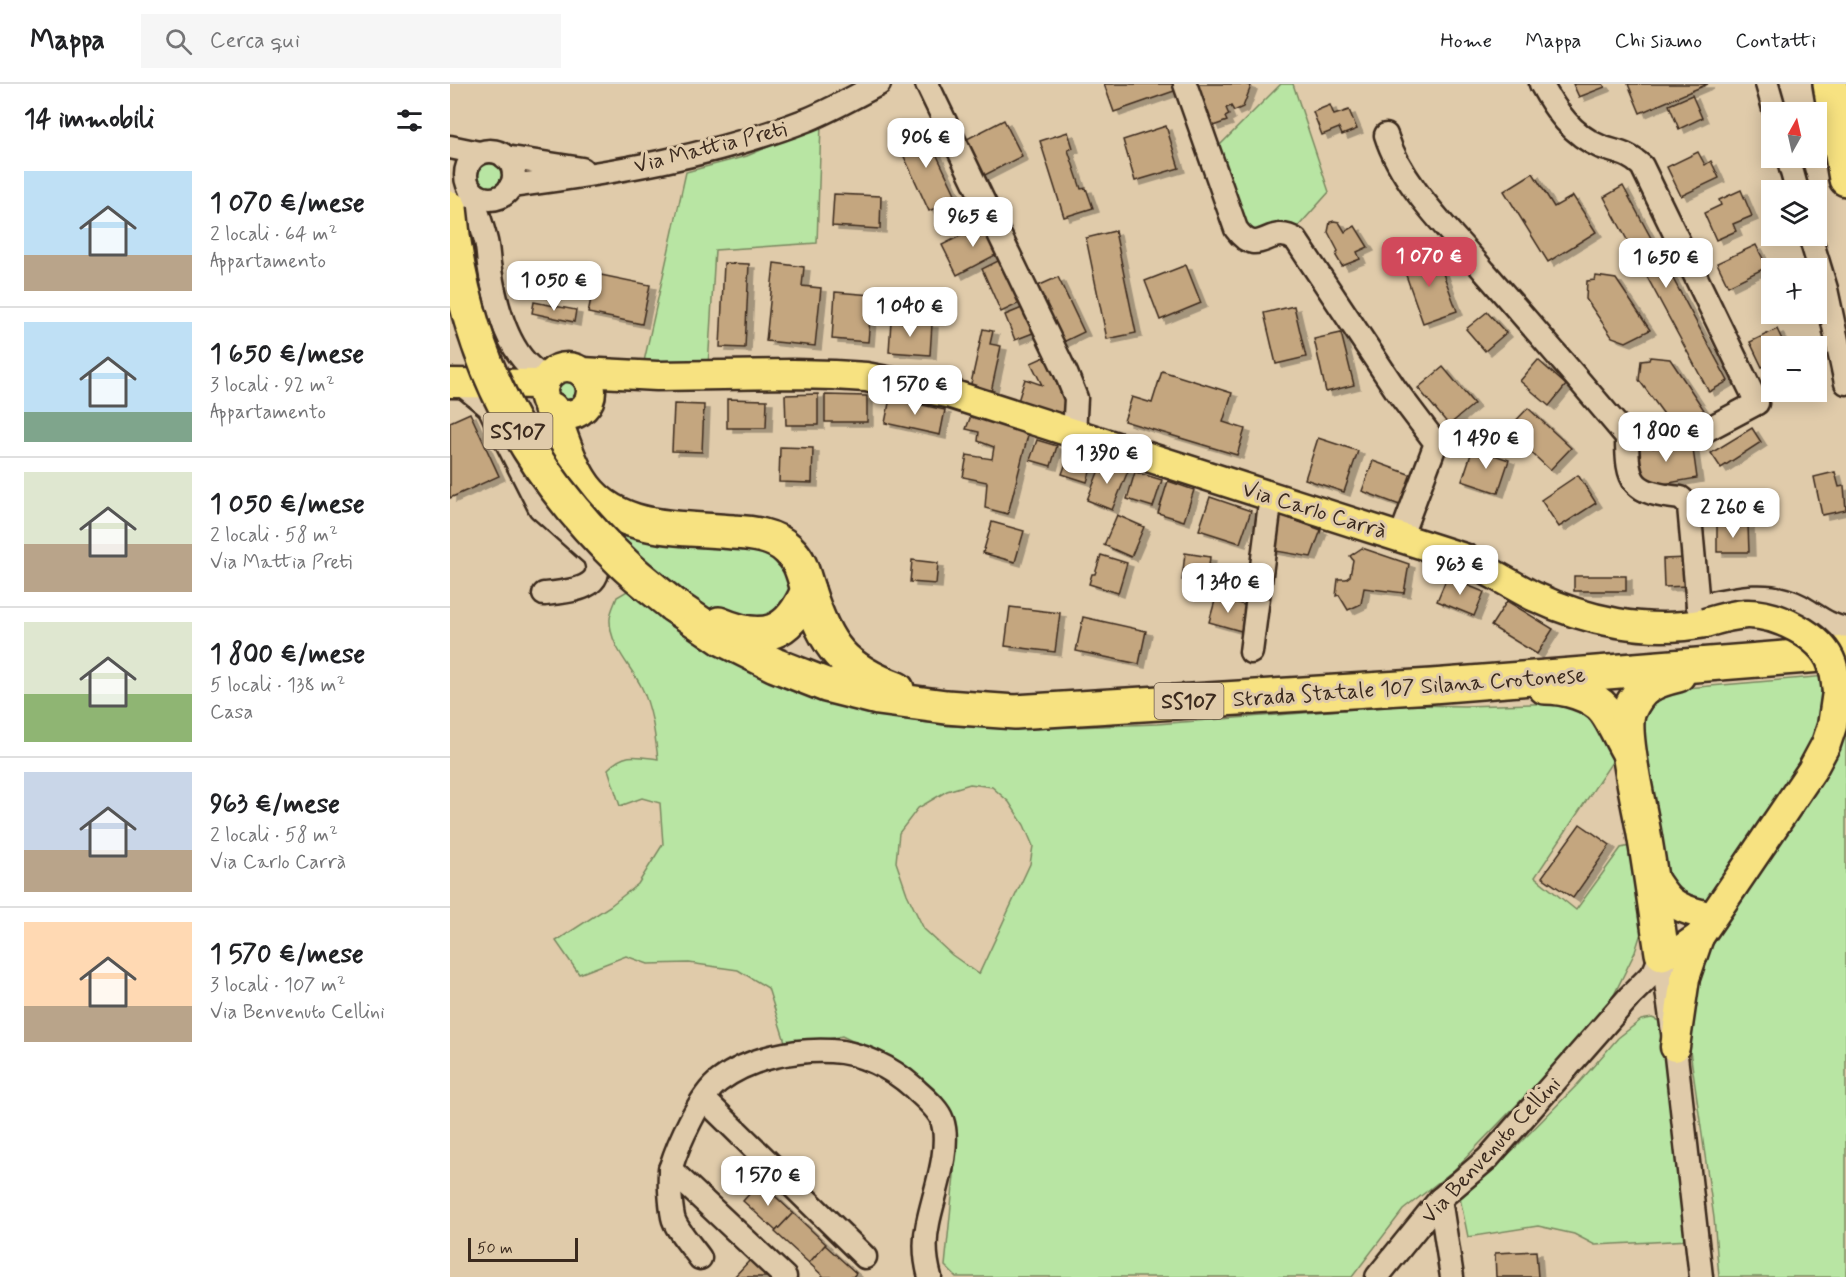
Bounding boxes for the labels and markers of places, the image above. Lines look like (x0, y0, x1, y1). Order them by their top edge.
pin: 906 € (884, 118, 968, 169)
pin: 965 € (931, 197, 1015, 248)
pin: 1 070 € (1374, 237, 1484, 288)
pin: 1 650 € (1611, 238, 1721, 289)
pin: 1 050 € (499, 261, 609, 312)
pin: 1 040 € (855, 287, 965, 338)
pin: 1 570 € (860, 365, 970, 416)
pin: 1 800 € (1611, 412, 1721, 463)
pin: 1 490 € (1431, 419, 1541, 470)
pin: 1 390 € (1052, 434, 1162, 485)
pin: 2 260 € (1678, 488, 1788, 539)
pin: 963 € (1418, 545, 1502, 596)
pin: 1 340 € (1173, 563, 1283, 614)
pin: 1 570 € (713, 1156, 823, 1207)

